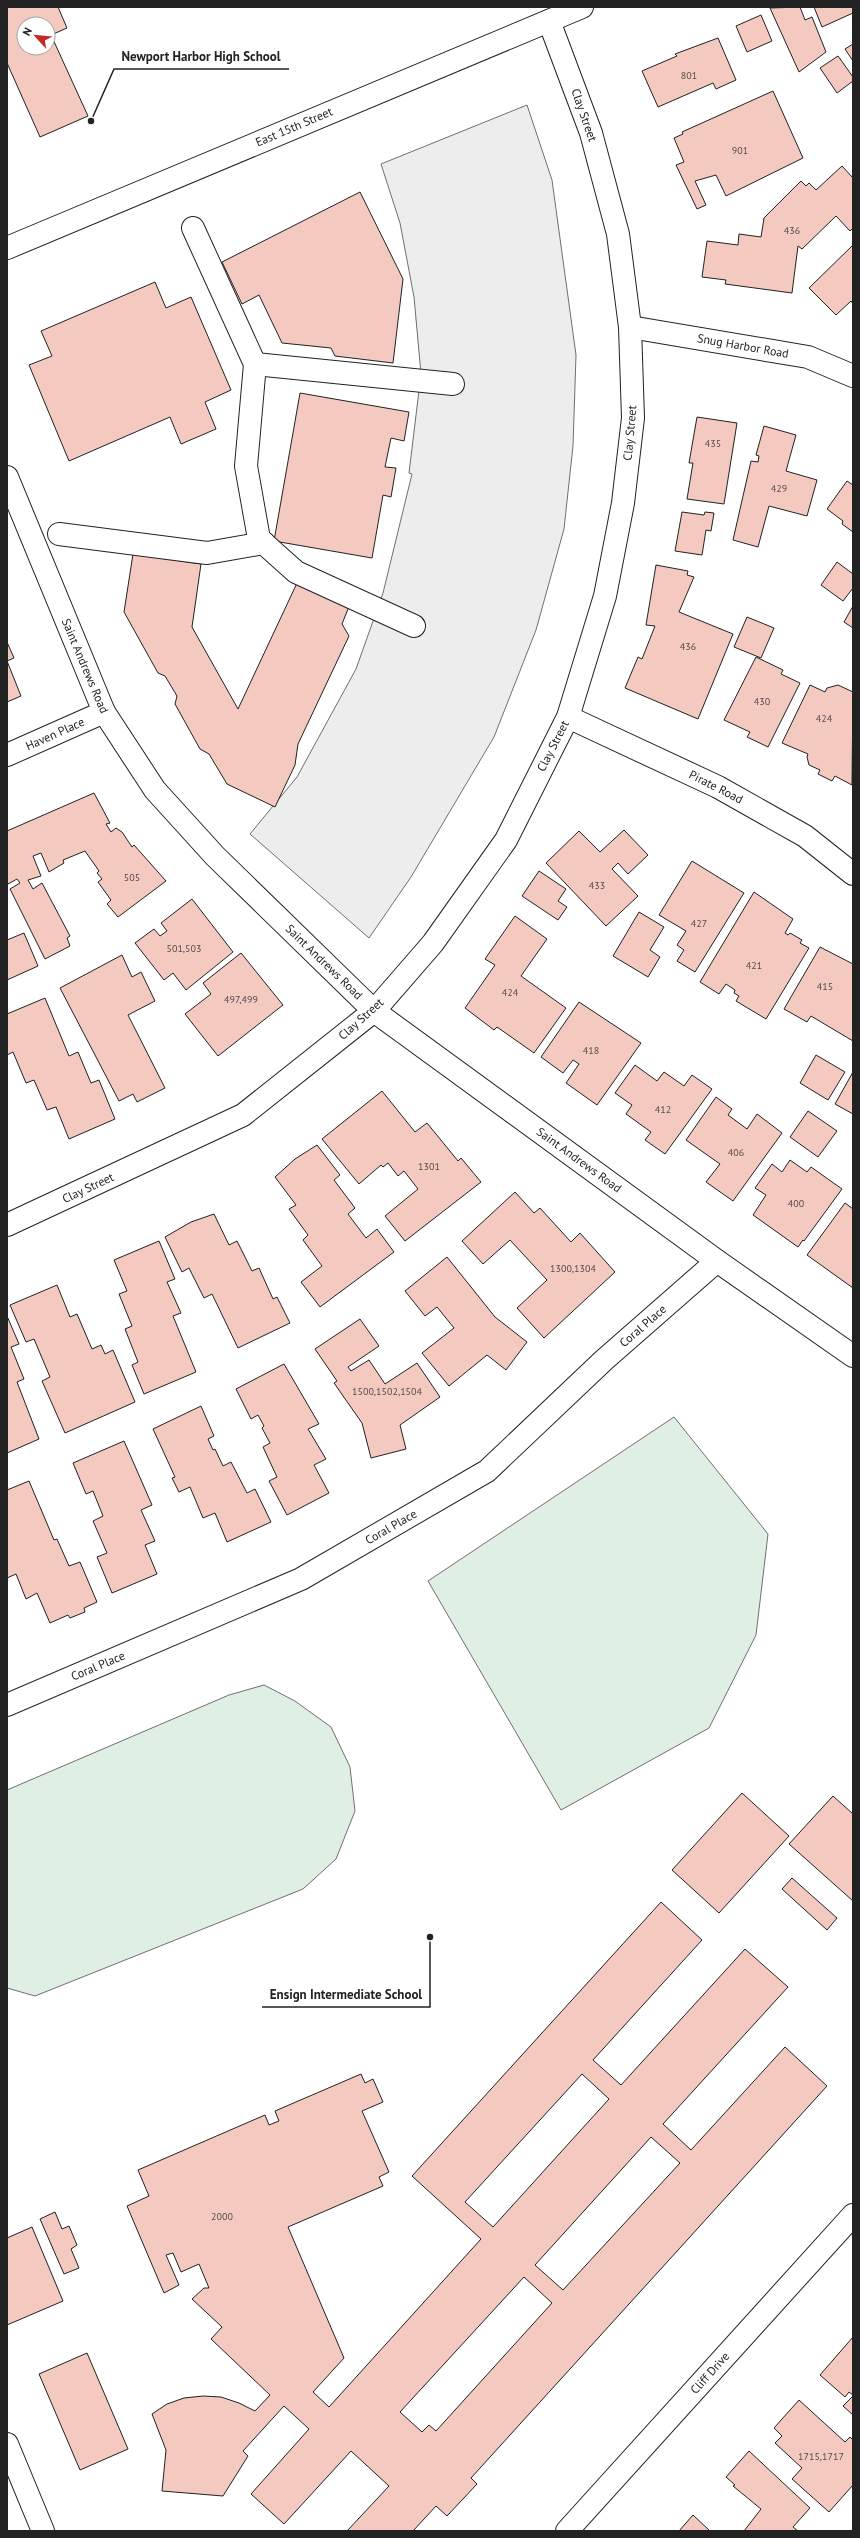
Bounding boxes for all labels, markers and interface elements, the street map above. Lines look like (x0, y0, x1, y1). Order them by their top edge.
north arrow (16, 16, 56, 56)
text: N (19, 25, 35, 38)
callout: Newport Harbor High School (114, 44, 289, 69)
text: Newport Harbor High School (121, 48, 281, 65)
house number: 801 (681, 69, 697, 82)
street label: Clay Street (568, 86, 601, 143)
street label: East 15th Street (253, 104, 335, 150)
house number: 901 (732, 144, 748, 157)
house number: 436 (784, 224, 800, 237)
street label: Snug Harbor Road (696, 330, 790, 361)
street label: Clay Street (620, 405, 639, 461)
house number: 435 (705, 437, 721, 450)
house number: 429 (771, 482, 787, 495)
street label: Saint Andrews Road (59, 616, 112, 715)
house number: 436 (680, 640, 696, 653)
house number: 430 (754, 695, 771, 708)
house number: 424 (816, 712, 833, 725)
street label: Haven Place (23, 714, 87, 753)
street label: Clay Street (533, 718, 572, 774)
street label: Pirate Road (687, 767, 746, 807)
house number: 505 (124, 871, 140, 884)
house number: 433 (589, 879, 605, 892)
house number: 427 (691, 917, 707, 930)
street label: Saint Andrews Road (283, 921, 366, 1002)
house number: 501,503 (167, 942, 201, 955)
house number: 421 (746, 959, 762, 972)
house number: 415 (817, 980, 833, 993)
house number: 424 (502, 986, 519, 999)
house number: 497,499 (224, 993, 258, 1006)
street label: Clay Street (335, 995, 386, 1043)
house number: 418 (583, 1044, 599, 1057)
house number: 412 (655, 1103, 671, 1116)
street label: Saint Andrews Road (534, 1124, 625, 1196)
house number: 406 (728, 1146, 744, 1159)
house number: 1301 (418, 1160, 440, 1173)
street label: Clay Street (60, 1169, 116, 1206)
house number: 400 (788, 1197, 805, 1210)
house number: 1300,1304 (550, 1262, 596, 1275)
street label: Coral Place (616, 1301, 669, 1350)
house number: 1500,1502,1504 (352, 1385, 422, 1398)
street label: Coral Place (362, 1506, 419, 1547)
street label: Coral Place (69, 1647, 127, 1684)
callout: Ensign Intermediate School (262, 1982, 430, 2007)
text: Ensign Intermediate School (270, 1986, 422, 2003)
house number: 2000 (211, 2210, 233, 2223)
street label: Cliff Drive (687, 2349, 732, 2397)
house number: 1715,1717 (798, 2450, 844, 2463)

